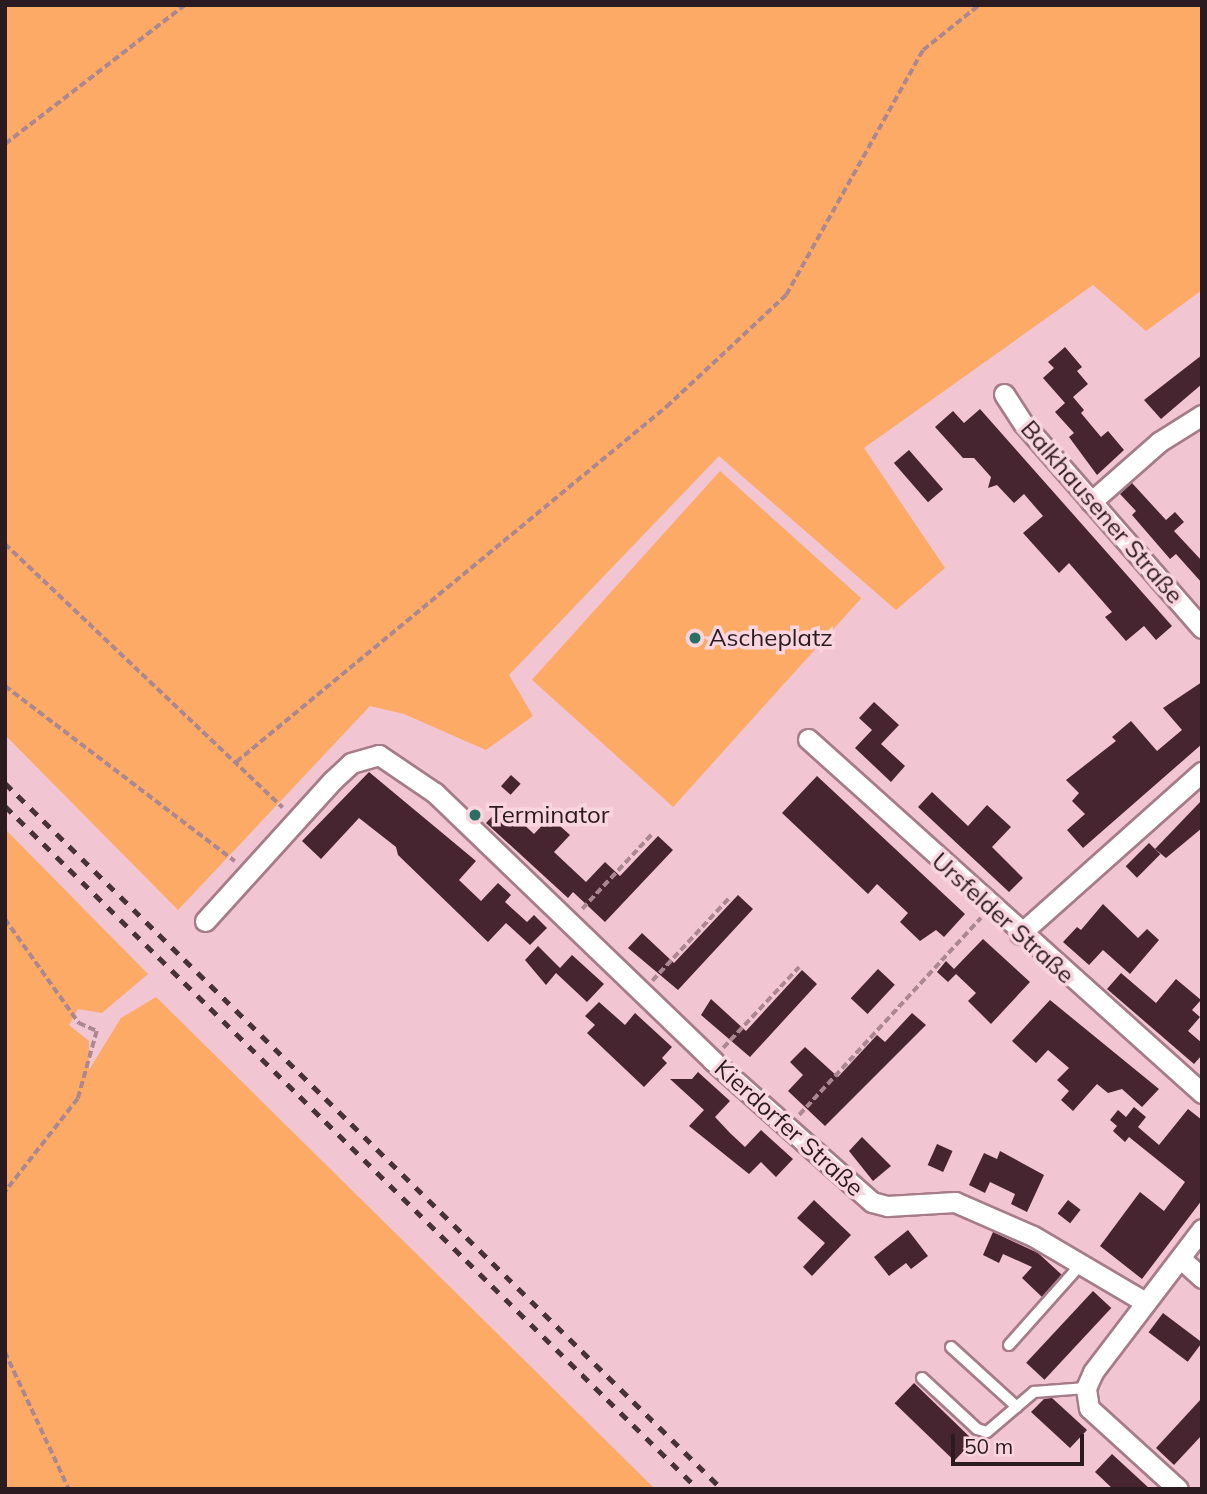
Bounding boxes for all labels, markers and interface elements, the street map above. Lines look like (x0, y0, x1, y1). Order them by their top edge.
street label: Balkhausener Straße (1015, 415, 1189, 609)
place label: Ascheplatz (709, 624, 833, 652)
marker: Ascheplatz (687, 630, 703, 646)
place label: Terminator (489, 801, 609, 829)
marker: Terminator (467, 807, 483, 823)
street label: Ursfelder Straße (926, 847, 1080, 989)
street label: Kierdorfer Straße (709, 1054, 869, 1202)
scale bar (955, 1420, 1088, 1464)
text: 50 m (964, 1433, 1013, 1459)

